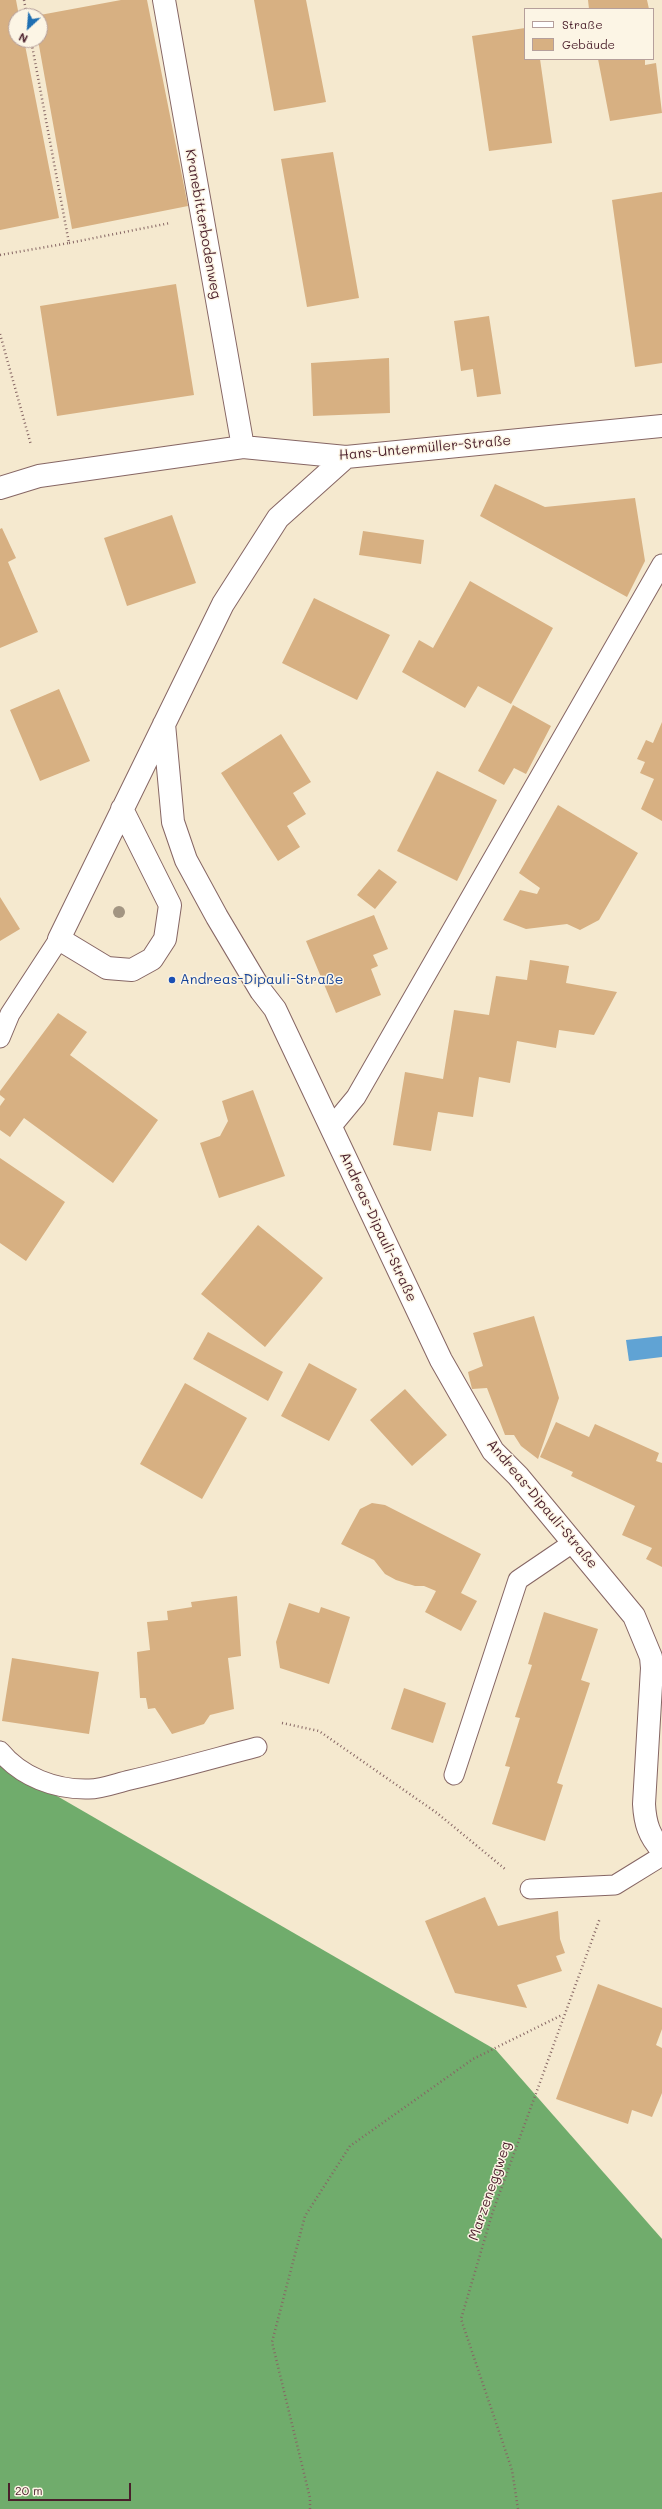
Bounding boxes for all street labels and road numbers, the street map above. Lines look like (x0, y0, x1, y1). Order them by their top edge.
street label: Kranebitterbodenweg (182, 148, 224, 300)
street label: Hans-Untermüller-Straße (338, 432, 512, 464)
street label: Andreas-Dipauli-Straße (336, 1149, 420, 1305)
street label: Andreas-Dipauli-Straße (483, 1436, 601, 1572)
street label: Marzeneggweg (465, 2139, 515, 2243)

